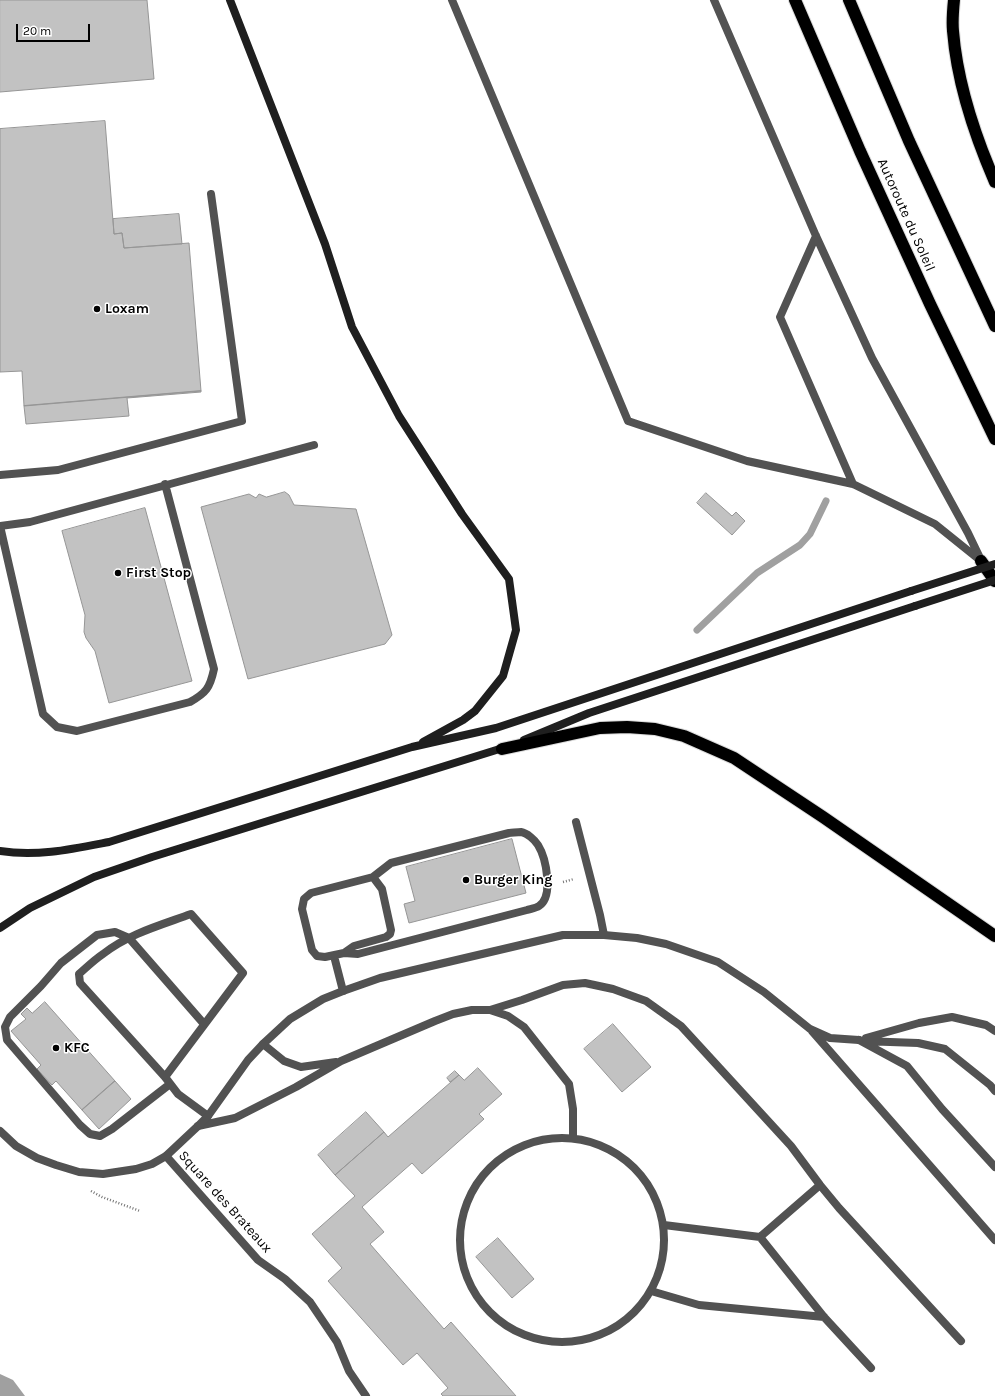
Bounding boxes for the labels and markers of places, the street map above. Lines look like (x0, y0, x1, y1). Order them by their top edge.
place label: Loxam (105, 301, 149, 317)
marker: Loxam (92, 304, 102, 314)
place label: First Stop (126, 565, 191, 581)
marker: First Stop (113, 568, 123, 578)
place label: Burger King (474, 872, 552, 888)
marker: Burger King (461, 875, 471, 885)
place label: KFC (64, 1040, 90, 1056)
marker: KFC (51, 1043, 61, 1053)

